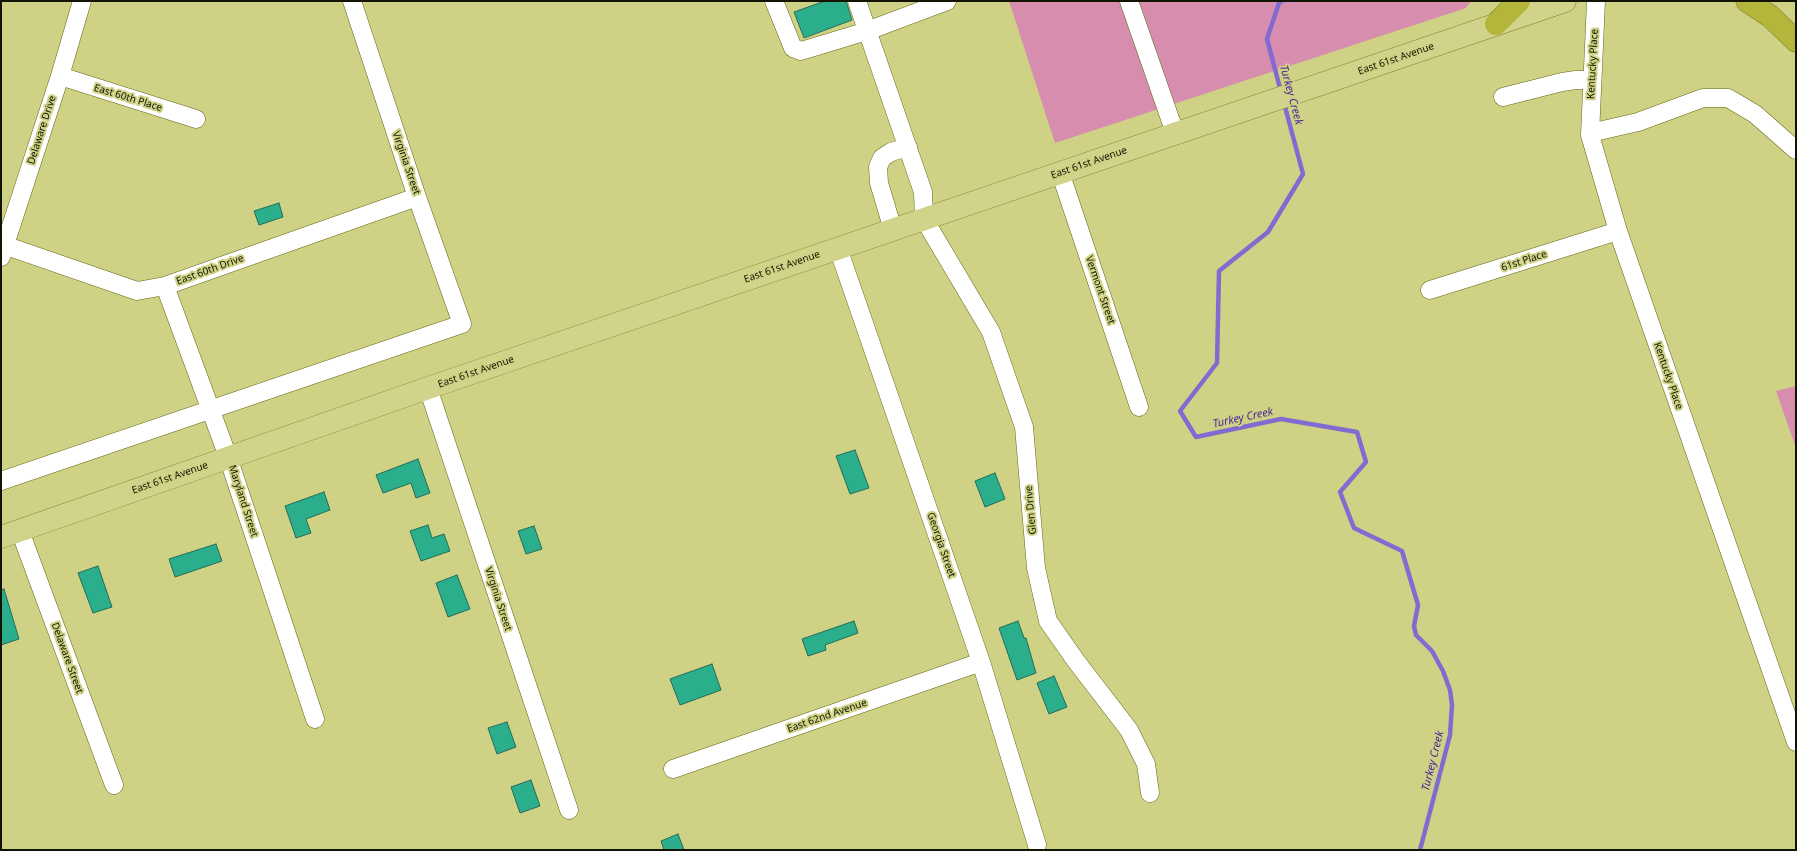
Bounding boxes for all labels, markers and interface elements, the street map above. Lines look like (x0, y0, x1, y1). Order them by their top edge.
street label: Kentucky Place (1585, 29, 1601, 99)
street label: East 61st Avenue (1356, 40, 1436, 78)
water label: Turkey Creek (1277, 64, 1305, 126)
street label: East 60th Place (92, 82, 164, 114)
street label: Delaware Drive (25, 94, 59, 166)
street label: Virginia Street (390, 130, 422, 196)
street label: East 61st Avenue (1049, 144, 1129, 182)
street label: East 61st Avenue (742, 248, 822, 286)
street label: 61st Place (1500, 248, 1548, 274)
street label: East 60th Drive (175, 252, 245, 288)
street label: Vermont Street (1083, 254, 1117, 326)
street label: Kentucky Place (1651, 341, 1685, 411)
street label: East 61st Avenue (436, 353, 516, 391)
water label: Turkey Creek (1212, 405, 1274, 431)
street label: East 61st Avenue (130, 459, 210, 497)
street label: Maryland Street (226, 464, 260, 538)
street label: Glen Drive (1023, 485, 1039, 535)
street label: Georgia Street (924, 511, 958, 579)
street label: Virginia Street (482, 566, 514, 632)
street label: Delaware Street (49, 621, 85, 695)
street label: East 62nd Avenue (786, 697, 868, 735)
water label: Turkey Creek (1419, 730, 1447, 792)

